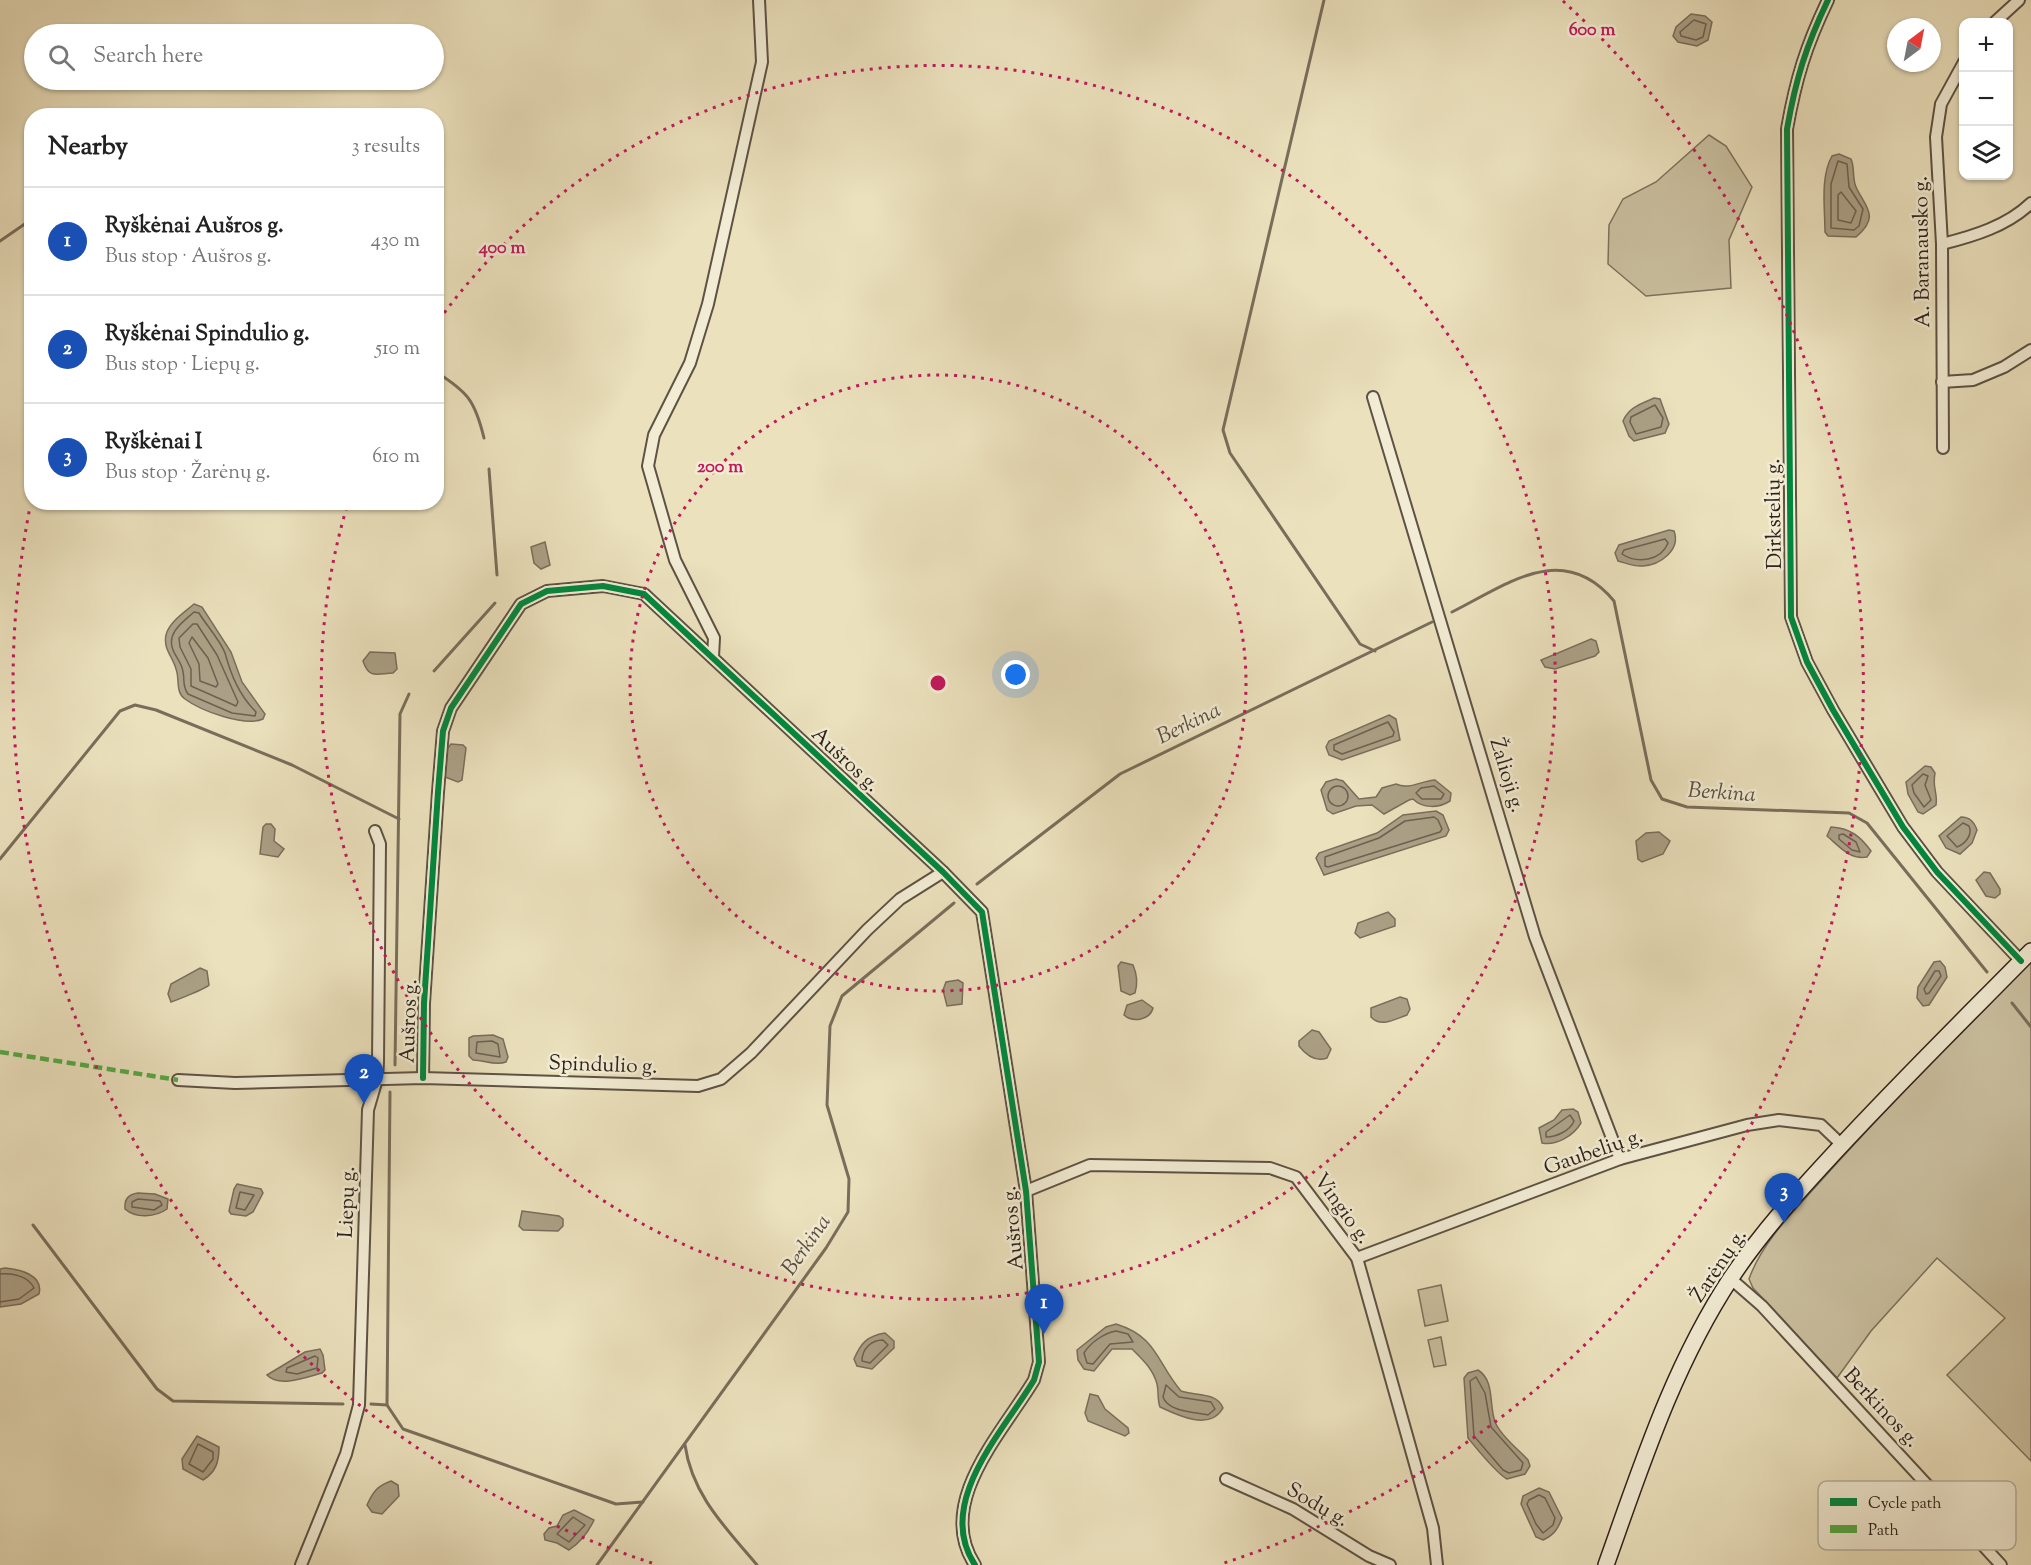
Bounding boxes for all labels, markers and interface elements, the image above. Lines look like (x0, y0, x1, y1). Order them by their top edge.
text: 600 m (1569, 18, 1615, 44)
north arrow (1887, 18, 1941, 72)
map controls (1959, 18, 2013, 180)
button: + (1959, 18, 2013, 72)
search box (24, 24, 444, 90)
icon: search (45, 41, 78, 74)
text: Search here (93, 41, 203, 73)
button: − (1959, 72, 2013, 126)
button: layers (1959, 126, 2013, 180)
text: Nearby (48, 129, 128, 166)
text: 3 results (351, 133, 420, 162)
street label: A. Baranausko g. (1907, 176, 1939, 328)
text: Ryškėnai Aušros g. (105, 211, 283, 243)
text: 1 (64, 227, 71, 256)
text: 430 m (371, 227, 420, 256)
text: 400 m (478, 236, 525, 262)
text: Bus stop · Aušros g. (105, 243, 272, 272)
text: Ryškėnai Spindulio g. (105, 319, 310, 351)
text: 2 (63, 335, 72, 364)
text: 510 m (375, 335, 420, 364)
text: Bus stop · Liepų g. (105, 351, 260, 380)
text: Ryškėnai I (105, 427, 202, 459)
text: 3 (63, 443, 72, 472)
text: 610 m (372, 443, 420, 472)
text: 200 m (697, 455, 743, 481)
street label: Dirkstelių g. (1759, 458, 1791, 570)
text: Bus stop · Žarėnų g. (105, 459, 271, 488)
your location (1001, 660, 1030, 689)
centre of rings (928, 673, 948, 693)
water label: Berkina (1152, 695, 1227, 754)
street label: Aušros g. (804, 721, 886, 800)
street label: Žalioji g. (1481, 735, 1532, 816)
water label: Berkina (1687, 776, 1757, 812)
street label: Aušros g. (394, 978, 426, 1064)
street label: Spindulio g. (548, 1049, 658, 1083)
pin: 2 (344, 1054, 384, 1104)
street label: Gaubelių g. (1540, 1122, 1647, 1184)
street label: Liepų g. (332, 1166, 364, 1239)
street label: Vingio g. (1305, 1167, 1377, 1251)
pin: 3 (1764, 1174, 1804, 1223)
street label: Aušros g. (995, 1185, 1033, 1271)
water label: Berkina (775, 1209, 840, 1283)
street label: Žarėnų g. (1684, 1223, 1755, 1309)
pin: 1 (1024, 1284, 1064, 1334)
street label: Berkinos g. (1835, 1362, 1926, 1455)
street label: Sodų g. (1280, 1476, 1354, 1536)
legend (1818, 1481, 2016, 1550)
text: Cycle path (1868, 1493, 1942, 1516)
text: Path (1868, 1520, 1899, 1543)

